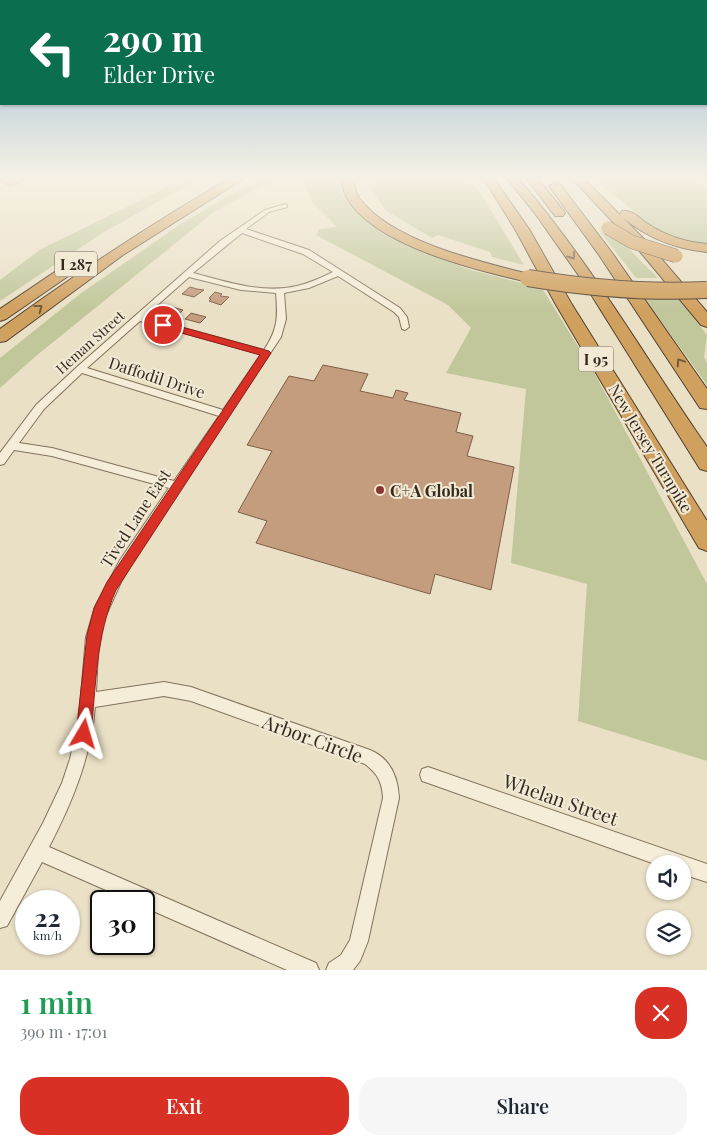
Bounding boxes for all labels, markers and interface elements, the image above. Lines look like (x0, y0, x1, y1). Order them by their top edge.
text: 290 m (103, 14, 203, 61)
icon: left (20, 20, 85, 85)
text: Elder Drive (103, 59, 215, 89)
one-way arrow (566, 250, 575, 260)
road number: I 287 (55, 252, 97, 276)
pin (142, 304, 184, 346)
one-way arrow (33, 305, 43, 314)
street label: Heman Street (52, 305, 129, 378)
icon: arrive (149, 311, 177, 339)
road number: I 95 (578, 346, 614, 372)
street label: Daffodil Drive (106, 352, 208, 402)
one-way arrow (677, 359, 686, 368)
street label: New Jersey Turnpike (604, 380, 698, 516)
street label: Tived Lane East (95, 465, 175, 571)
place label: C+A Global (390, 480, 473, 501)
marker: C+A Global (374, 484, 386, 496)
position arrow (57, 707, 109, 759)
street label: Arbor Circle (258, 708, 367, 768)
street label: Whelan Street (499, 767, 622, 831)
map controls (646, 855, 691, 955)
button: sound (646, 855, 691, 900)
speed limit sign: 30 (90, 890, 155, 955)
text: 22 (34, 900, 61, 933)
button: layers (646, 910, 691, 955)
text: km/h (33, 927, 62, 943)
text: 1 min (20, 982, 93, 1022)
button: close (635, 987, 687, 1039)
text: 390 m · 17:01 (20, 1021, 108, 1042)
button: Exit (20, 1077, 349, 1135)
button: Share (359, 1077, 687, 1135)

